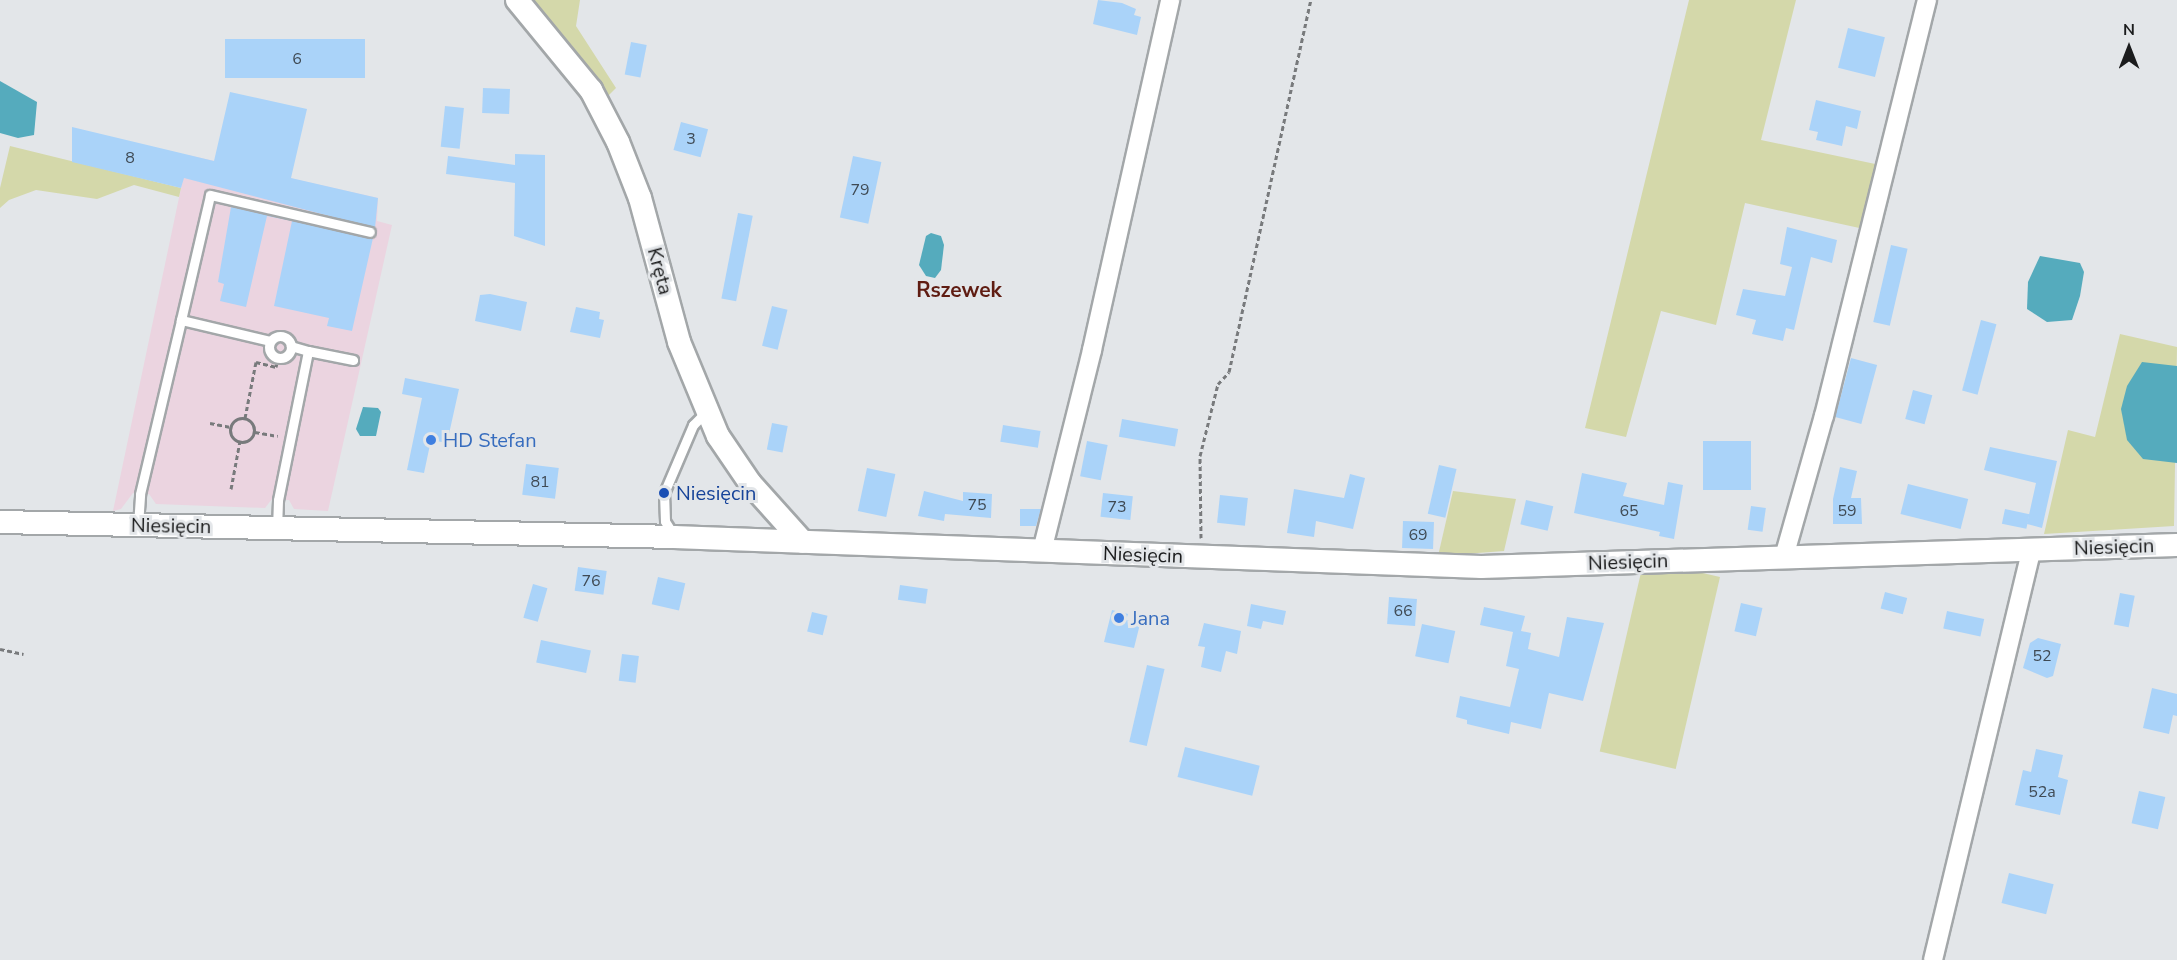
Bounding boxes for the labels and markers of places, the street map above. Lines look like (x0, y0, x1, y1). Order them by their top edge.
place label: HD Stefan (443, 428, 537, 452)
marker: HD Stefan (424, 433, 438, 447)
place label: Niesięcin (676, 481, 756, 505)
marker: Niesięcin (657, 486, 671, 500)
place label: Jana (1131, 606, 1170, 630)
marker: Jana (1112, 611, 1126, 625)

